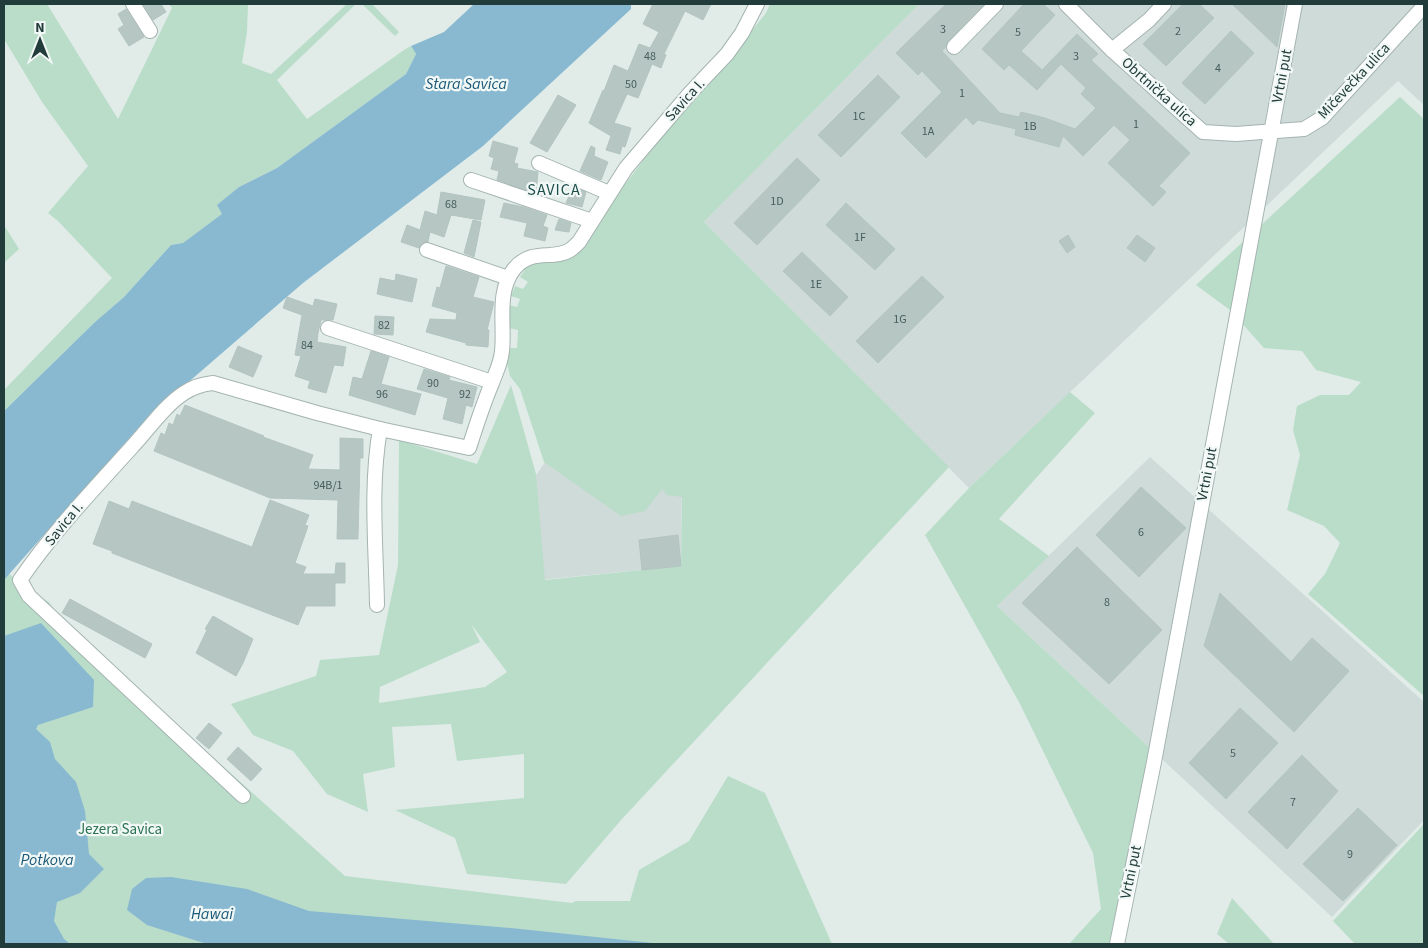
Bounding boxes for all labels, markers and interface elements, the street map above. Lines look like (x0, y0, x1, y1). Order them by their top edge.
north arrow (15, 15, 65, 65)
text: N (35, 18, 45, 38)
house number: 3 (940, 21, 946, 38)
house number: 2 (1175, 23, 1181, 40)
house number: 5 (1015, 24, 1021, 41)
street label: Mičevečka ulica (1313, 38, 1395, 124)
street label: Vrtni put (1267, 47, 1297, 105)
house number: 48 (644, 48, 656, 65)
house number: 3 (1073, 48, 1079, 65)
street label: Obrtnička ulica (1117, 52, 1201, 132)
house number: 4 (1215, 60, 1221, 77)
water label: Stara Savica (425, 73, 507, 95)
street label: Savica I. (660, 74, 710, 126)
house number: 50 (625, 76, 637, 93)
house number: 1 (959, 85, 965, 102)
house number: 1C (853, 108, 866, 125)
house number: 1 (1133, 116, 1139, 133)
house number: 1B (1023, 118, 1037, 135)
house number: 1A (922, 123, 935, 140)
district label: SAVICA (527, 179, 581, 201)
house number: 1D (770, 193, 784, 210)
house number: 68 (445, 196, 457, 213)
house number: 1F (854, 229, 866, 246)
house number: 1E (810, 276, 822, 293)
house number: 1G (893, 311, 907, 328)
house number: 82 (378, 317, 390, 334)
house number: 84 (301, 337, 313, 354)
house number: 90 (427, 375, 439, 392)
house number: 96 (376, 386, 388, 403)
house number: 92 (459, 386, 471, 403)
street label: Vrtni put (1192, 445, 1222, 503)
house number: 94B/1 (313, 477, 343, 494)
street label: Savica I. (40, 497, 88, 551)
house number: 6 (1138, 524, 1144, 541)
house number: 8 (1104, 594, 1110, 611)
house number: 5 (1230, 745, 1236, 762)
house number: 7 (1290, 794, 1296, 811)
park label: Jezera Savica (78, 819, 162, 840)
street label: Vrtni put (1115, 843, 1147, 901)
house number: 9 (1347, 846, 1353, 863)
water label: Potkova (20, 849, 74, 871)
water label: Hawai (191, 903, 233, 925)

